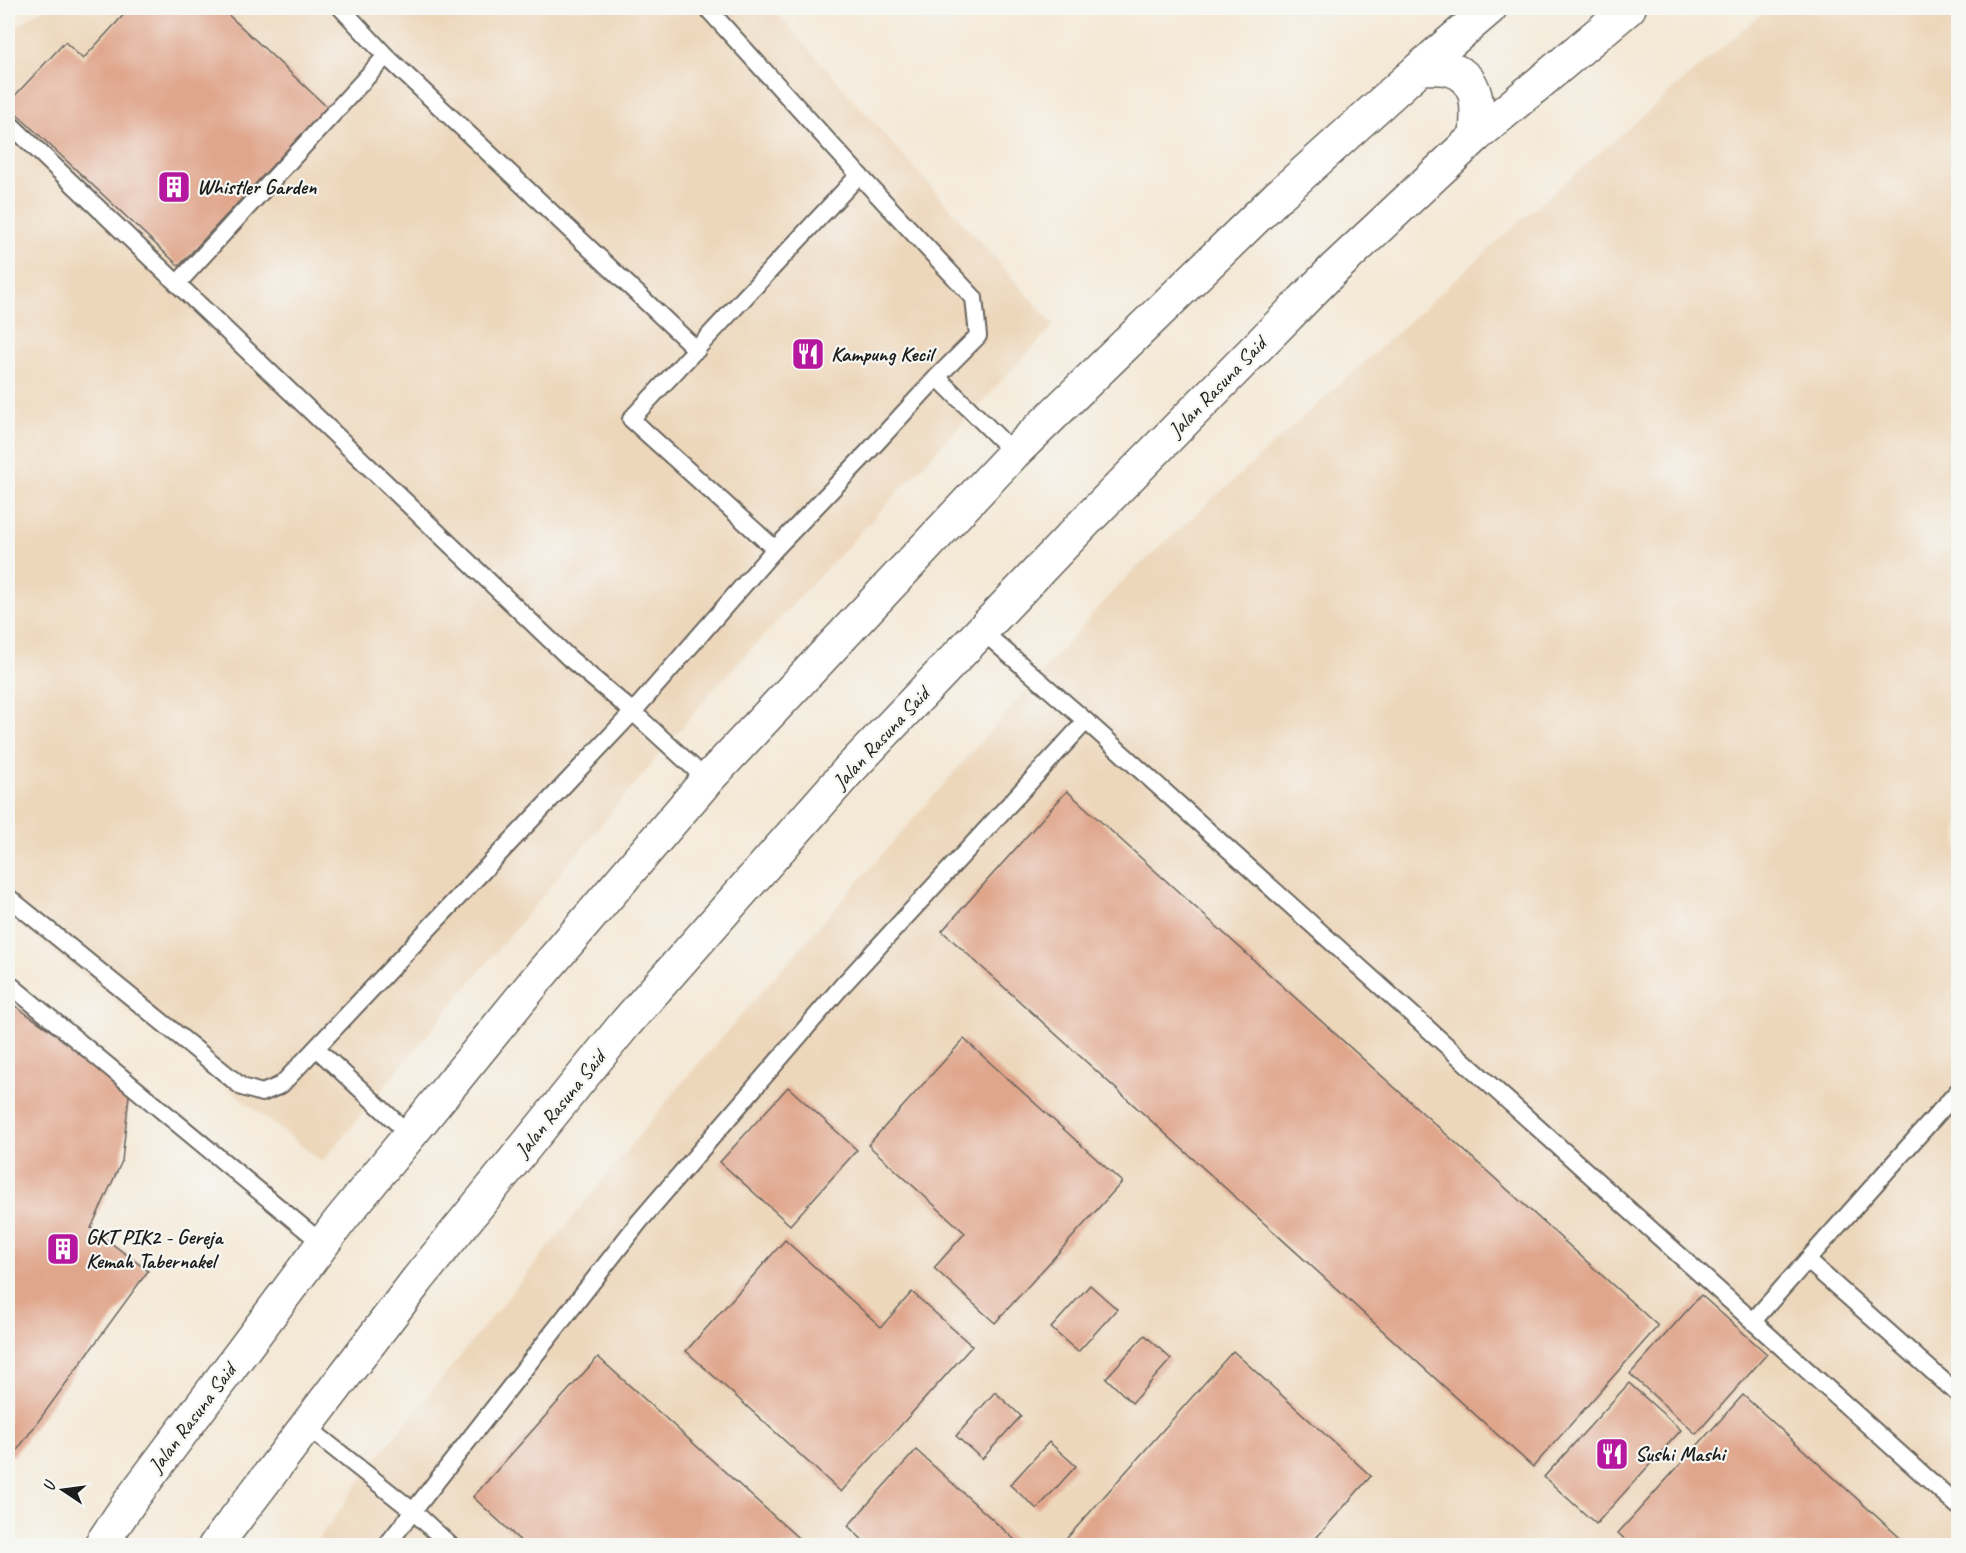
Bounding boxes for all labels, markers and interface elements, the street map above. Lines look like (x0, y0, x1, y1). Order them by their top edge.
building icon: Whistler Garden (156, 169, 192, 205)
place label: Whistler Garden (197, 174, 317, 200)
street label: Jalan Rasuna Said (1162, 329, 1274, 443)
restaurant icon: Kampung Kecil (790, 336, 826, 372)
place label: Kampung Kecil (831, 341, 937, 367)
street label: Jalan Rasuna Said (827, 679, 937, 795)
street label: Jalan Rasuna Said (508, 1042, 613, 1163)
place label: GKT PIK2 - Gereja Kemah Tabernakel (86, 1224, 225, 1274)
building icon: GKT PIK2 - Gereja Kemah Tabernakel (45, 1231, 81, 1267)
street label: Jalan Rasuna Said (142, 1355, 244, 1478)
restaurant icon: Sushi Mashi (1594, 1436, 1630, 1472)
place label: Sushi Mashi (1635, 1441, 1727, 1467)
north arrow (33, 1460, 93, 1520)
text: U (39, 1478, 61, 1493)

